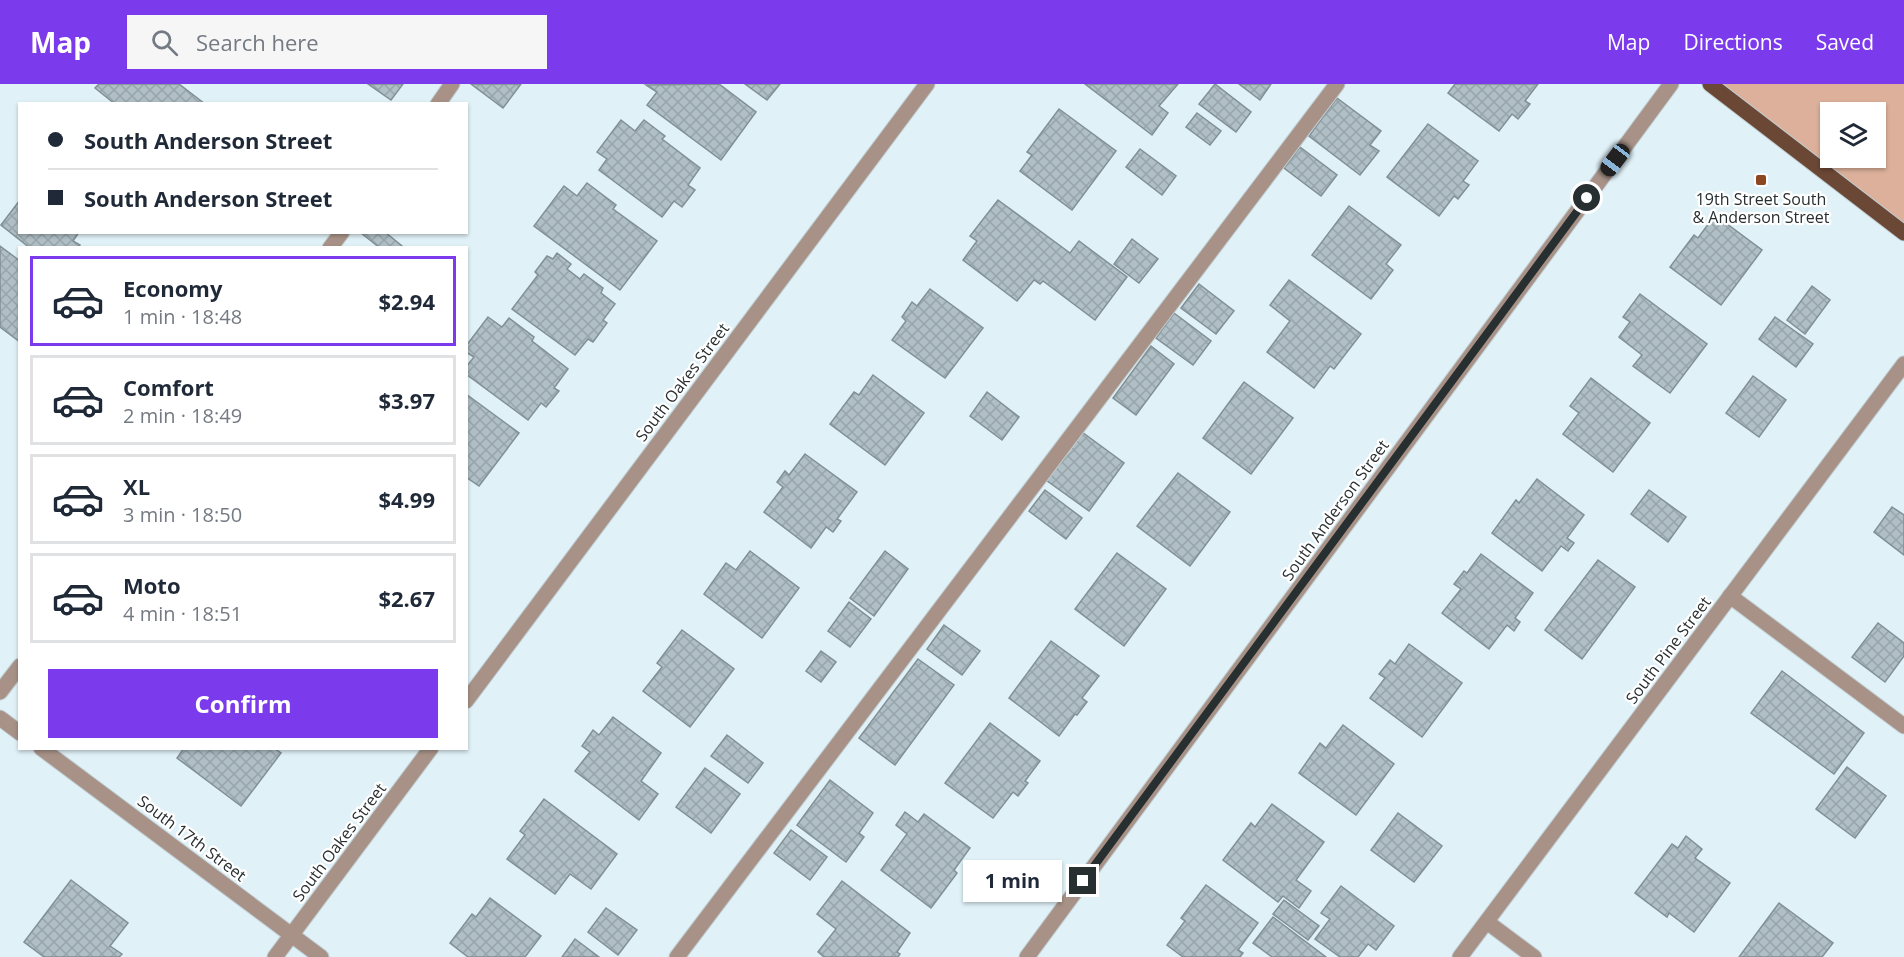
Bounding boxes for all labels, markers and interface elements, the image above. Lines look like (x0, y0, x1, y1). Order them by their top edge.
search box (127, 15, 547, 69)
text: Map (30, 23, 91, 61)
icon: search (148, 26, 181, 59)
text: Search here (196, 27, 319, 57)
text: Map (1607, 28, 1650, 56)
text: Directions (1683, 28, 1783, 56)
text: Saved (1816, 28, 1874, 56)
map controls (1820, 102, 1886, 168)
button: layers (1820, 102, 1886, 168)
text: South Anderson Street (84, 125, 332, 155)
car (1597, 140, 1633, 180)
marker: 19th Street South & Anderson Street (1754, 173, 1768, 187)
text: South Anderson Street (84, 183, 332, 213)
route start (1573, 184, 1600, 211)
place label: 19th Street South & Anderson Street (1693, 188, 1830, 228)
text: Economy (123, 273, 222, 303)
icon: car (51, 274, 105, 328)
text: $2.94 (378, 286, 435, 316)
text: 1 min · 18:48 (123, 303, 242, 330)
street label: South Oakes Street (630, 318, 734, 446)
text: Comfort (123, 372, 214, 402)
icon: car (51, 373, 105, 427)
text: $3.97 (378, 385, 435, 415)
text: 2 min · 18:49 (123, 402, 242, 429)
street label: South Anderson Street (1276, 435, 1394, 585)
text: XL (123, 471, 150, 501)
icon: car (51, 472, 105, 526)
text: $4.99 (378, 484, 435, 514)
text: 3 min · 18:50 (123, 501, 242, 528)
text: Moto (123, 570, 181, 600)
icon: car (51, 571, 105, 625)
text: $2.67 (378, 583, 435, 613)
street label: South Pine Street (1620, 592, 1716, 708)
text: 4 min · 18:51 (123, 600, 242, 627)
button: Confirm (48, 669, 438, 738)
street label: South Oakes Street (287, 778, 391, 906)
street label: South 17th Street (133, 790, 251, 886)
callout: 1 min (963, 860, 1062, 902)
text: 1 min (985, 867, 1040, 894)
route end (1069, 867, 1096, 894)

